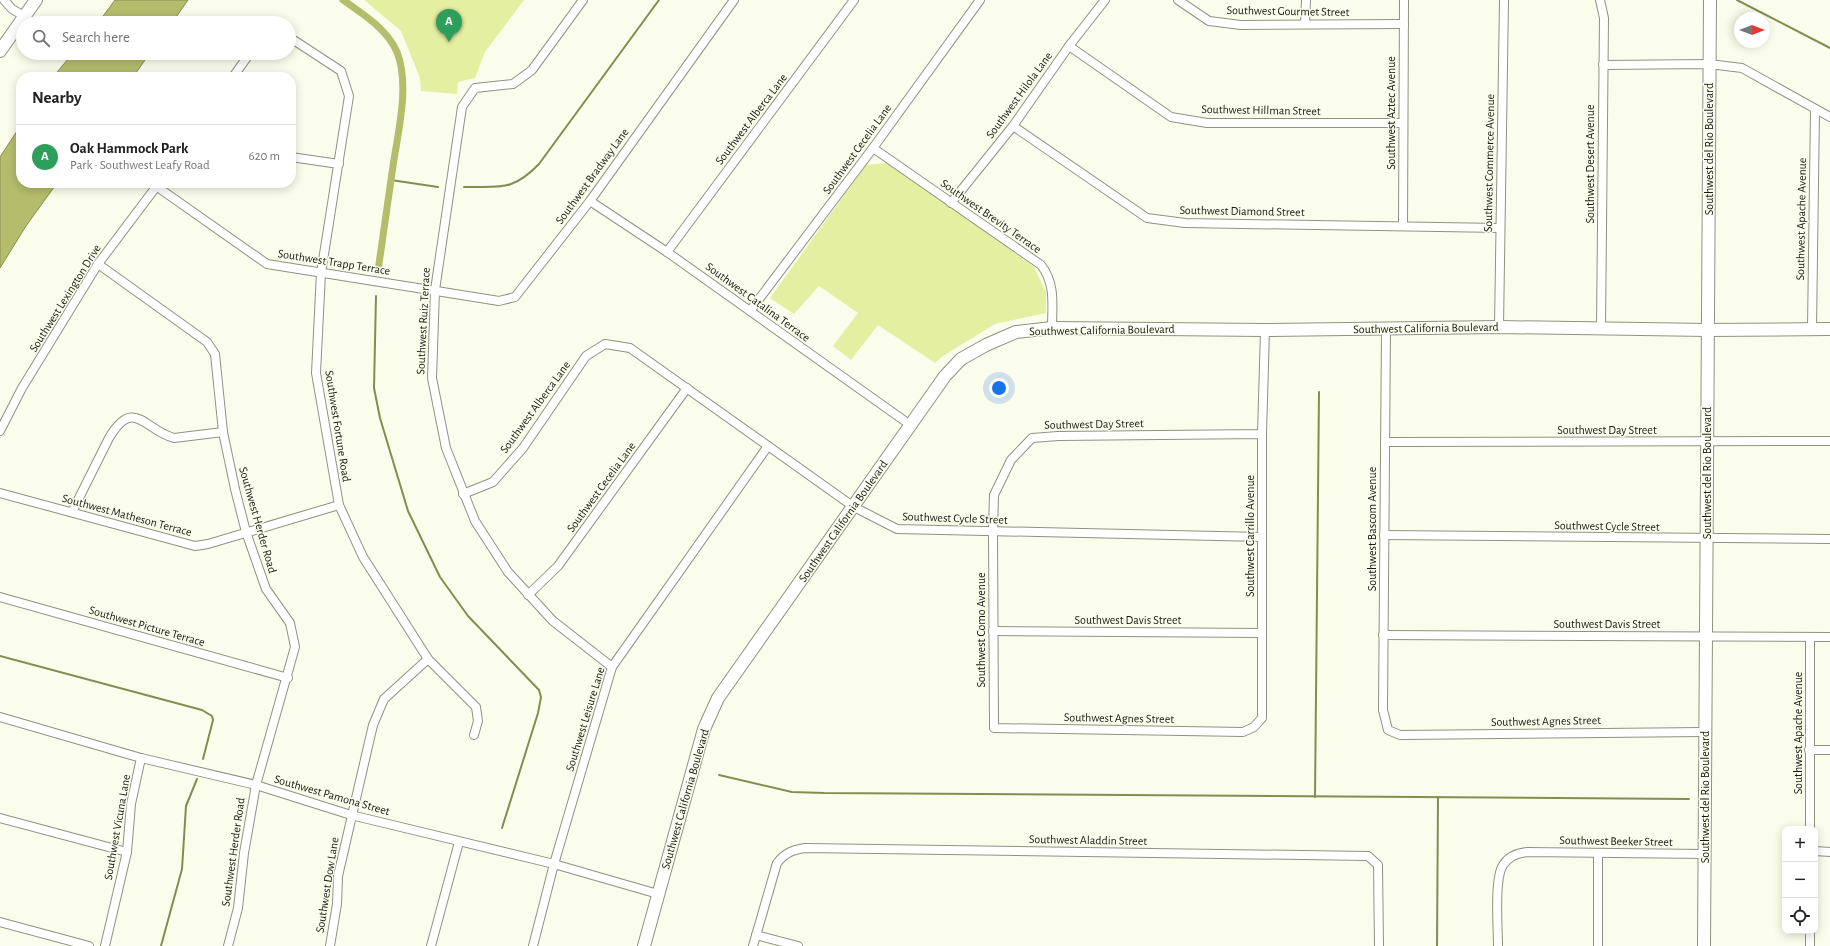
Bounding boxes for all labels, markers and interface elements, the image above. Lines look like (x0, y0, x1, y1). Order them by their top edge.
street label: Southwest Gourmet Street (1226, 4, 1350, 18)
pin: A (436, 9, 462, 42)
north arrow (1734, 12, 1770, 48)
search box (16, 16, 296, 60)
icon: search (30, 27, 52, 49)
text: Search here (62, 30, 130, 45)
street label: Southwest Hilola Lane (984, 50, 1054, 140)
street label: Southwest Aztec Avenue (1385, 56, 1397, 170)
street label: Southwest Alberca Lane (713, 71, 789, 167)
street label: Southwest del Rio Boulevard (1703, 83, 1715, 215)
text: Nearby (32, 89, 82, 106)
street label: Southwest Commerce Avenue (1482, 94, 1496, 232)
street label: Southwest Cecelia Lane (820, 102, 894, 196)
street label: Southwest Hillman Street (1201, 103, 1321, 117)
street label: Southwest Desert Avenue (1584, 105, 1596, 223)
street label: Southwest Bradway Lane (553, 126, 632, 227)
text: Oak Hammock Park (70, 141, 188, 156)
text: A (41, 150, 49, 163)
text: 620 m (249, 150, 280, 163)
street label: Southwest Apache Avenue (1794, 158, 1808, 280)
text: Park · Southwest Leafy Road (70, 159, 210, 172)
street label: Southwest Brevity Terrace (938, 177, 1043, 256)
street label: Southwest Diamond Street (1179, 204, 1305, 218)
street label: Southwest Lexington Drive (27, 242, 103, 354)
street label: Southwest Trapp Terrace (277, 247, 391, 277)
street label: Southwest Catalina Terrace (704, 260, 812, 344)
street label: Southwest Ruiz Terrace (414, 267, 432, 375)
street label: Southwest California Boulevard (1353, 321, 1499, 335)
street label: Southwest California Boulevard (1029, 323, 1175, 337)
street label: Southwest Alberca Lane (498, 359, 572, 455)
street label: Southwest Fortune Road (323, 369, 353, 483)
your location (989, 378, 1009, 398)
street label: Southwest del Rio Boulevard (1701, 407, 1713, 539)
street label: Southwest Day Street (1044, 417, 1144, 432)
street label: Southwest Day Street (1557, 424, 1657, 437)
street label: Southwest Cecelia Lane (564, 440, 638, 534)
street label: Southwest California Boulevard (796, 458, 890, 584)
street label: Southwest Herder Road (237, 466, 279, 574)
street label: Southwest Bascom Avenue (1366, 467, 1378, 591)
street label: Southwest Carrillo Avenue (1244, 475, 1256, 597)
street label: Southwest Matheson Terrace (61, 492, 193, 538)
street label: Southwest Cycle Street (902, 510, 1008, 527)
street label: Southwest Cycle Street (1554, 519, 1660, 534)
street label: Southwest Como Avenue (975, 572, 987, 688)
street label: Southwest Picture Terrace (88, 604, 206, 648)
street label: Southwest Davis Street (1075, 614, 1182, 626)
street label: Southwest Davis Street (1554, 618, 1661, 630)
street label: Southwest Leisure Lane (563, 666, 607, 772)
street label: Southwest Apache Avenue (1792, 672, 1804, 794)
street label: Southwest Agnes Street (1064, 711, 1174, 725)
street label: Southwest Agnes Street (1491, 714, 1601, 728)
street label: Southwest California Boulevard (659, 727, 711, 871)
street label: Southwest del Rio Boulevard (1699, 731, 1711, 863)
street label: Southwest Vicuna Lane (102, 773, 132, 881)
street label: Southwest Pamona Street (273, 773, 391, 817)
street label: Southwest Herder Road (219, 797, 247, 907)
map controls (1782, 826, 1818, 934)
button: + (1782, 826, 1818, 862)
street label: Southwest Aladdin Street (1029, 833, 1147, 847)
street label: Southwest Beeker Street (1559, 834, 1673, 848)
street label: Southwest Dow Lane (314, 836, 340, 934)
button: − (1782, 862, 1818, 898)
button: locate (1782, 898, 1818, 934)

